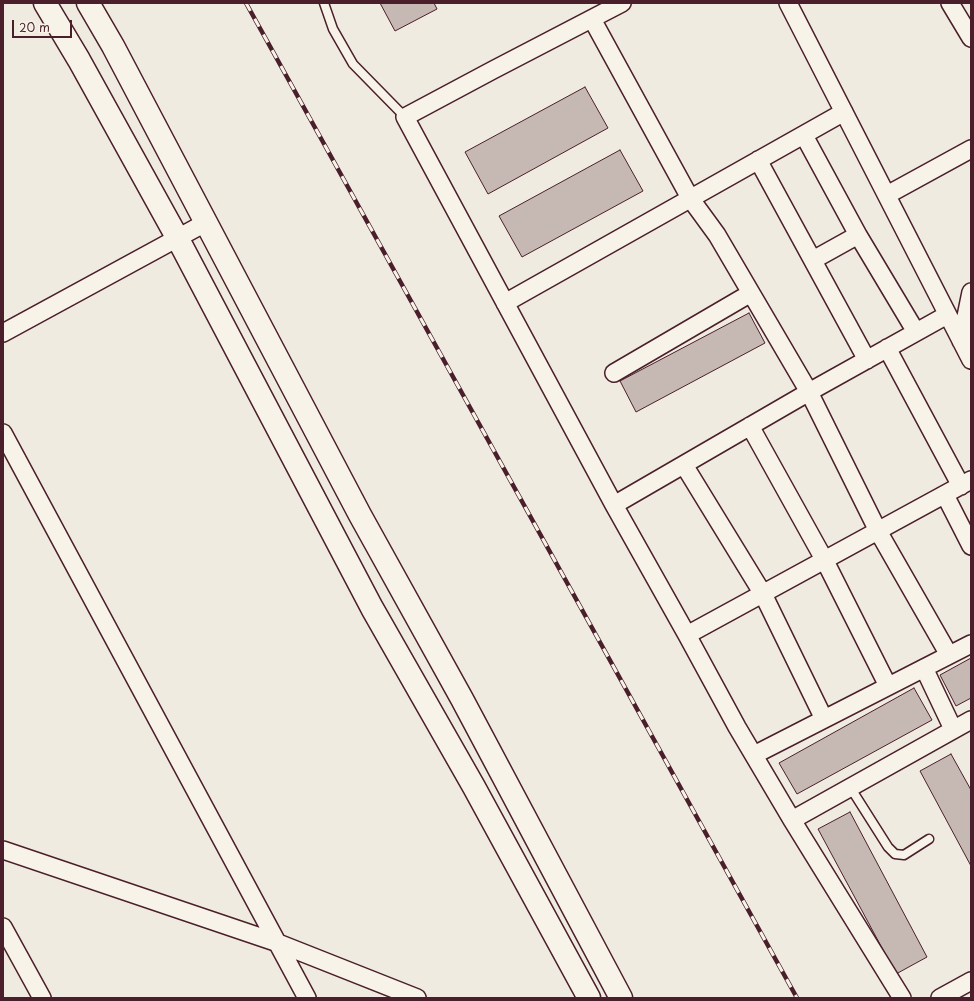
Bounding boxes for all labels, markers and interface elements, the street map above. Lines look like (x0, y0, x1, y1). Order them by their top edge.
scale bar (14, 12, 74, 38)
text: 20 m (19, 18, 50, 36)

